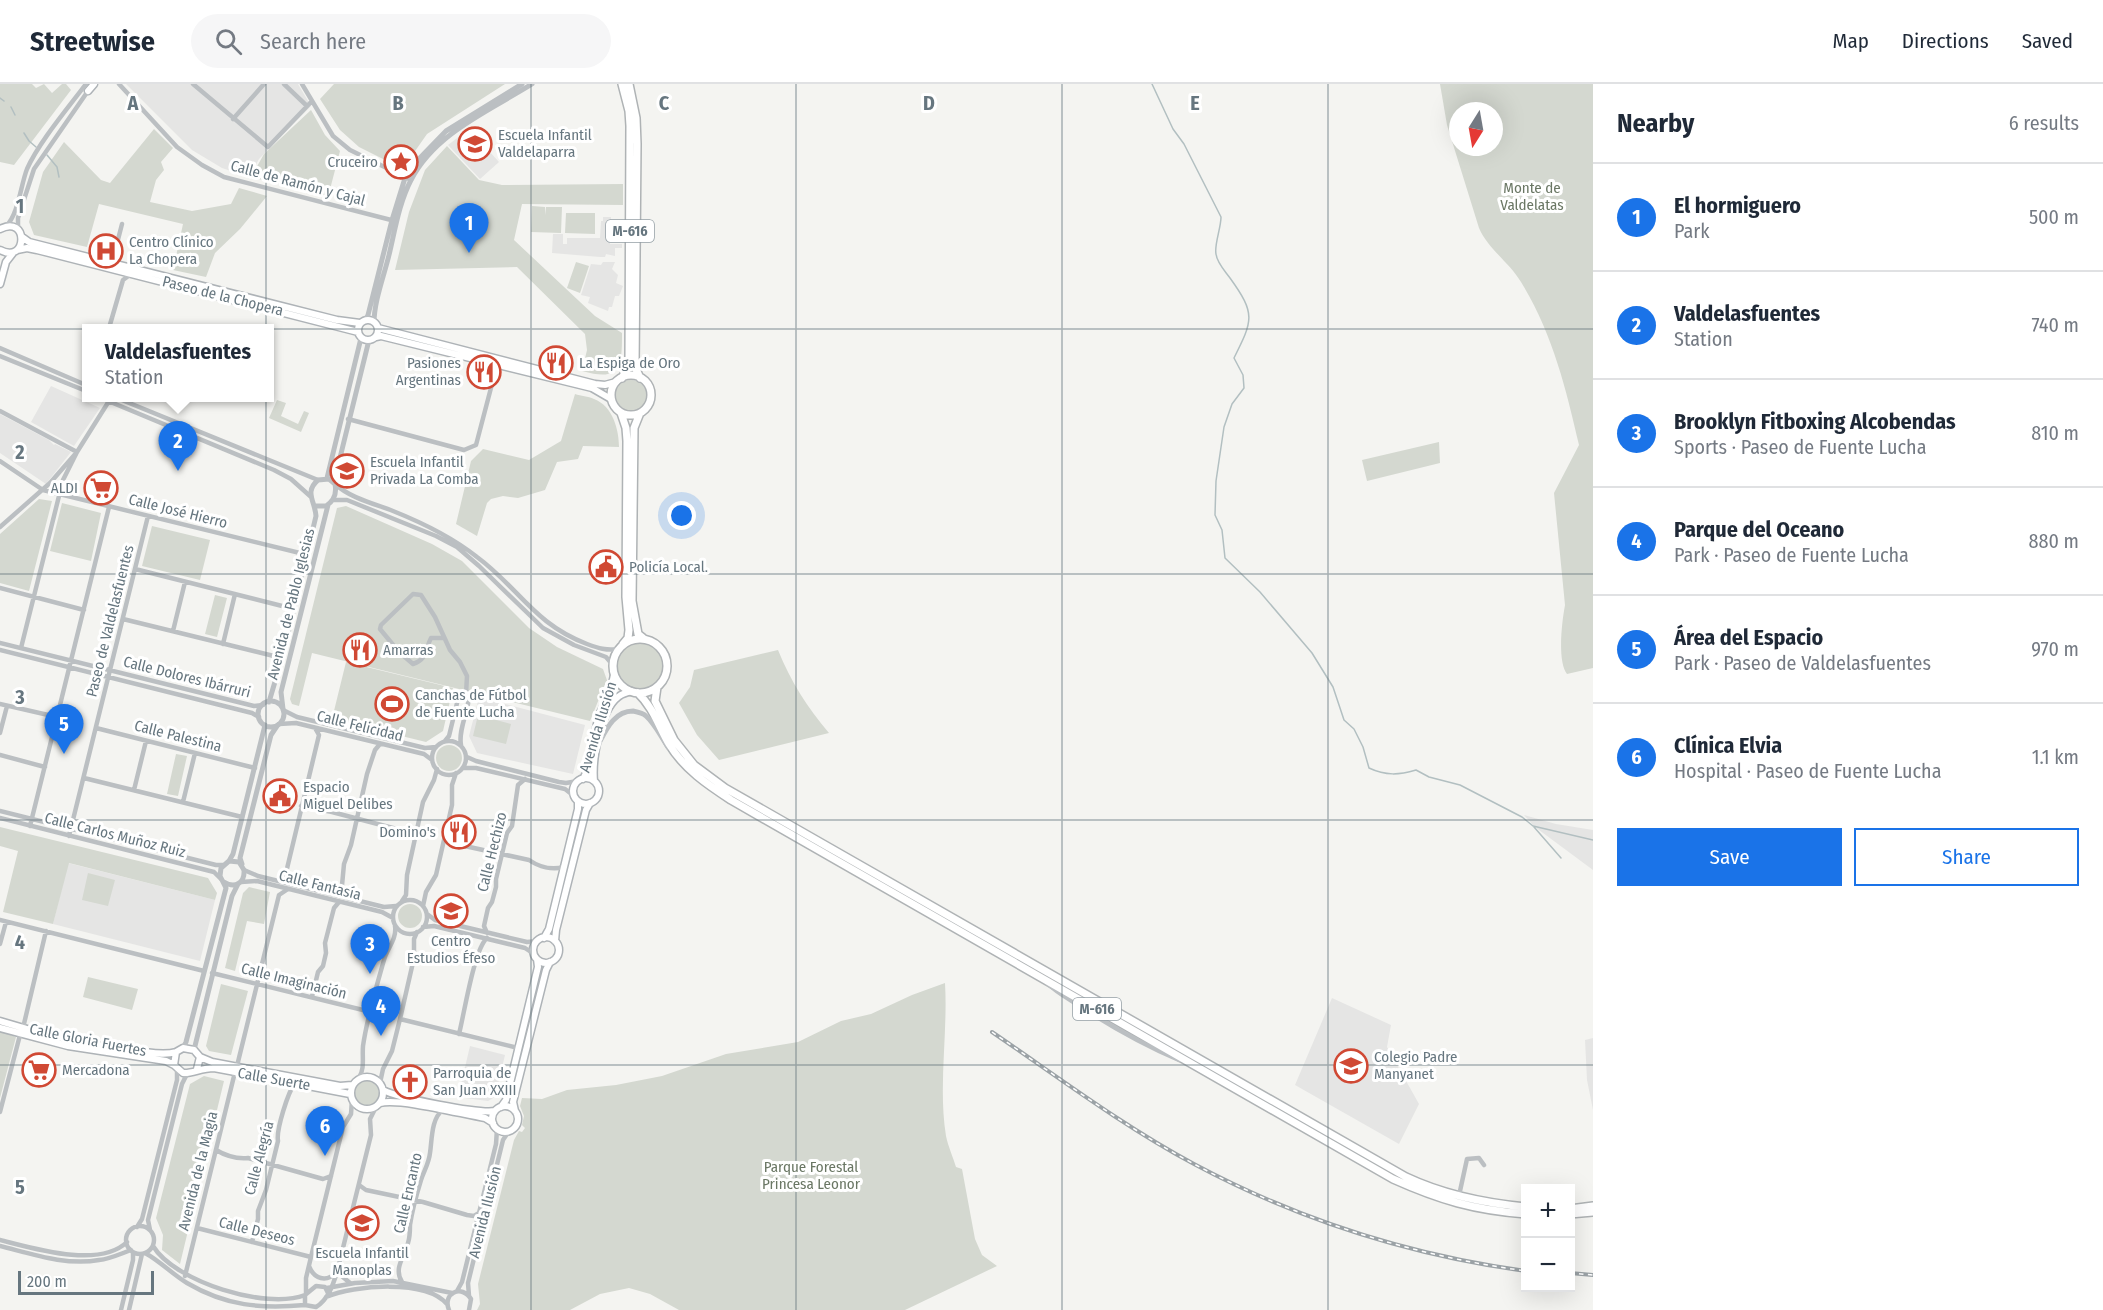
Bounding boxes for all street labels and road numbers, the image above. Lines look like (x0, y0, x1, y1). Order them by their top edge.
street label: Calle de Ramón y Cajal (229, 156, 367, 210)
road number: M-616 (606, 220, 654, 242)
street label: Paseo de la Chopera (161, 272, 285, 320)
street label: Calle José Hierro (127, 490, 229, 532)
street label: Avenida de Pablo Iglesias (263, 526, 319, 682)
street label: Paseo de Valdelasfuentes (82, 543, 138, 699)
street label: Calle Dolores Ibárruri (122, 652, 252, 702)
street label: Avenida Ilusión (576, 679, 620, 775)
street label: Calle Felicidad (315, 707, 405, 745)
street label: Calle Palestina (132, 716, 224, 756)
street label: Calle Carlos Muñoz Ruiz (43, 809, 187, 861)
street label: Calle Hechizo (473, 810, 511, 894)
street label: Calle Fantasía (277, 866, 363, 904)
street label: Calle Imaginación (239, 959, 349, 1003)
road number: M-616 (1073, 998, 1121, 1020)
street label: Calle Gloria Fuertes (28, 1020, 148, 1060)
street label: Calle Suerte (236, 1064, 312, 1094)
street label: Avenida de la Magia (174, 1109, 222, 1233)
street label: Calle Alegría (240, 1119, 278, 1197)
street label: Calle Encanto (390, 1151, 426, 1235)
street label: Avenida Ilusión (465, 1164, 505, 1260)
street label: Calle Deseos (217, 1213, 297, 1249)

